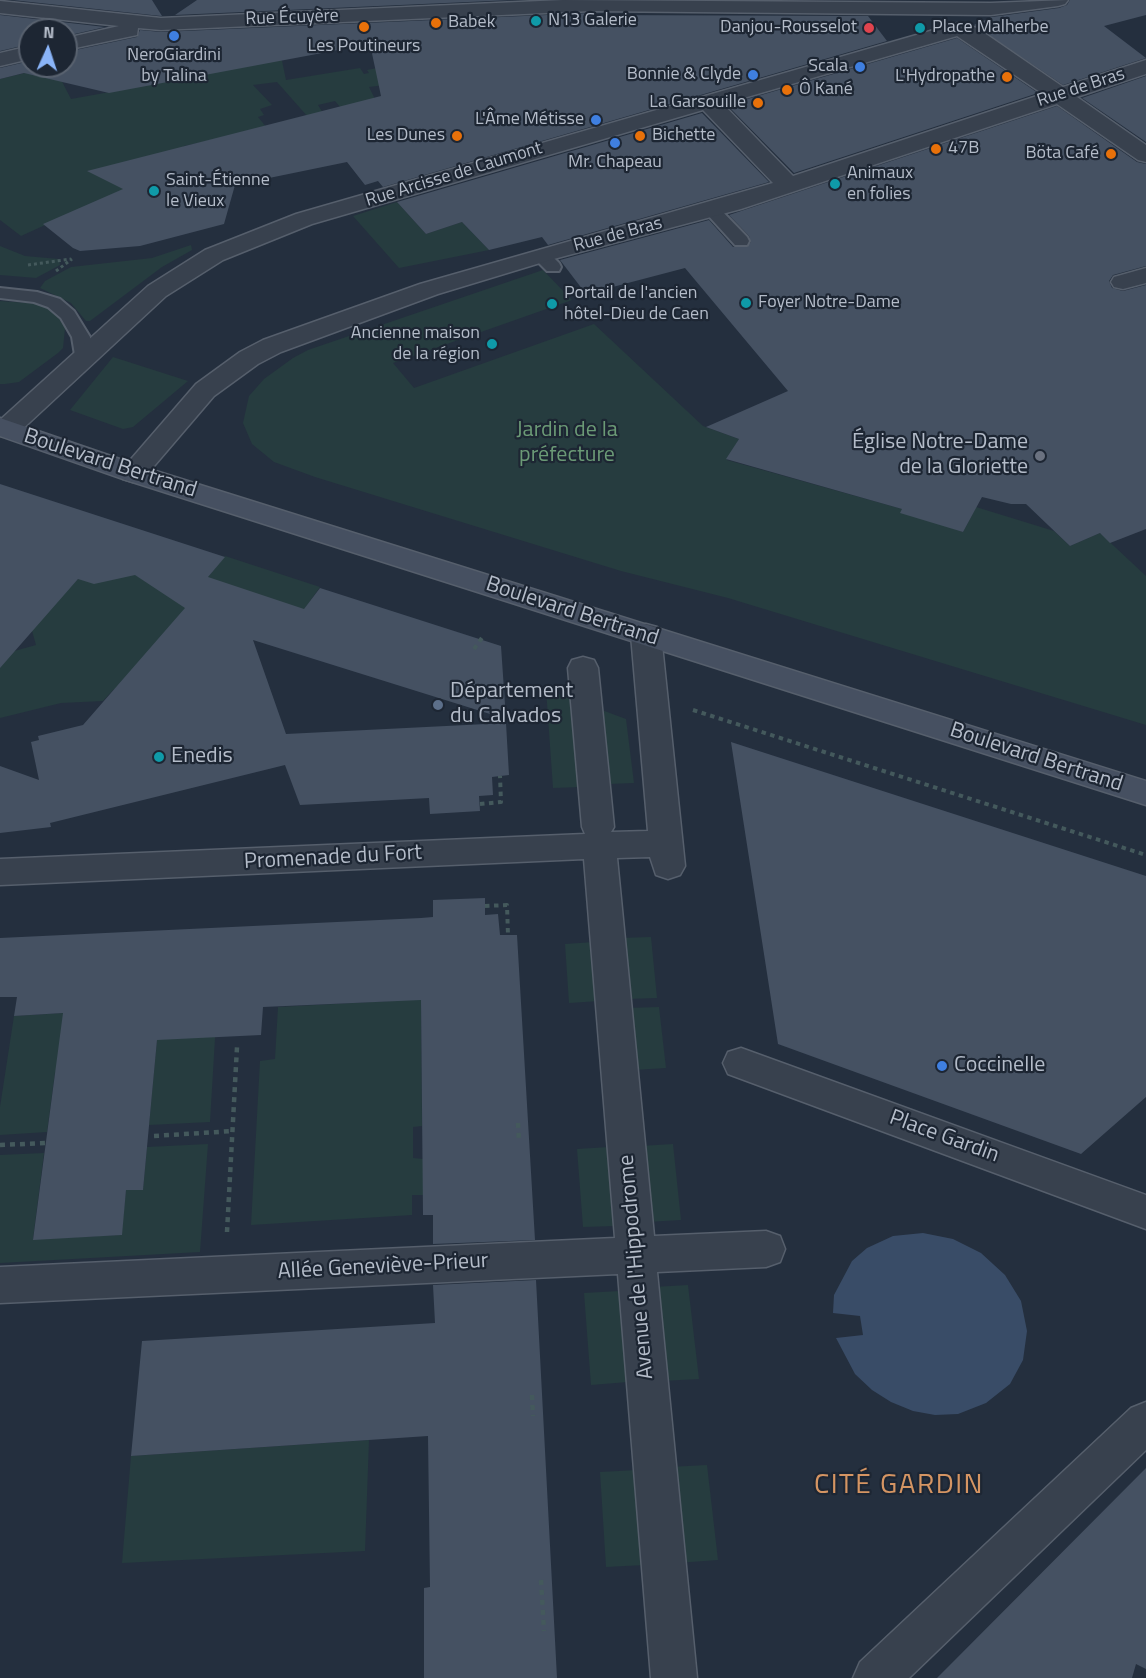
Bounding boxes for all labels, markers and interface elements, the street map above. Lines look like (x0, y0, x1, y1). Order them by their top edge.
street label: Rue Écuyère (245, 6, 339, 30)
place label: N13 Galerie (548, 10, 637, 32)
place label: Babek (448, 12, 495, 34)
marker: N13 Galerie (529, 14, 543, 28)
marker: Babek (429, 16, 443, 30)
place label: Danjou-Rousselot (720, 17, 857, 39)
place label: Place Malherbe (932, 17, 1048, 39)
north arrow (18, 18, 78, 78)
text: N (43, 20, 55, 44)
marker: Les Poutineurs (357, 20, 371, 34)
marker: Danjou-Rousselot (862, 21, 876, 35)
marker: Place Malherbe (913, 21, 927, 35)
marker: NeroGiardini by Talina (167, 29, 181, 43)
place label: Les Poutineurs (308, 36, 420, 58)
place label: NeroGiardini by Talina (127, 45, 221, 88)
place label: Scala (808, 56, 848, 78)
marker: Scala (853, 60, 867, 74)
place label: Bonnie & Clyde (627, 64, 741, 86)
street label: Rue de Bras (1034, 64, 1128, 112)
place label: L'Hydropathe (895, 66, 995, 88)
marker: Bonnie & Clyde (746, 68, 760, 82)
marker: L'Hydropathe (1000, 70, 1014, 84)
place label: Ô Kané (799, 79, 853, 101)
marker: Ô Kané (780, 83, 794, 97)
place label: La Garsouille (649, 92, 746, 114)
marker: La Garsouille (751, 96, 765, 110)
place label: L'Âme Métisse (475, 109, 584, 131)
marker: L'Âme Métisse (589, 113, 603, 127)
place label: Les Dunes (367, 125, 445, 147)
place label: Bichette (652, 125, 715, 147)
marker: Les Dunes (450, 129, 464, 143)
marker: Bichette (633, 129, 647, 143)
marker: Mr. Chapeau (608, 136, 622, 150)
street label: Rue Arcisse de Caumont (363, 138, 545, 212)
place label: 47B (948, 138, 979, 160)
marker: 47B (929, 142, 943, 156)
place label: Böta Café (1025, 143, 1099, 165)
marker: Böta Café (1104, 147, 1118, 161)
place label: Mr. Chapeau (568, 152, 662, 174)
place label: Animaux en folies (847, 163, 913, 206)
place label: Saint-Étienne le Vieux (166, 170, 270, 213)
marker: Animaux en folies (828, 177, 842, 191)
marker: Saint-Étienne le Vieux (147, 184, 161, 198)
street label: Rue de Bras (571, 213, 665, 257)
place label: Portail de l'ancien hôtel-Dieu de Caen (564, 283, 709, 326)
place label: Foyer Notre-Dame (758, 292, 900, 314)
marker: Foyer Notre-Dame (739, 296, 753, 310)
marker: Portail de l'ancien hôtel-Dieu de Caen (545, 297, 559, 311)
place label: Ancienne maison de la région (351, 323, 480, 366)
marker: Ancienne maison de la région (485, 337, 499, 351)
park label: Jardin de la préfecture (516, 418, 618, 470)
street label: Boulevard Bertrand (20, 424, 200, 504)
place label: Église Notre-Dame de la Gloriette (852, 430, 1028, 482)
marker: Église Notre-Dame de la Gloriette (1033, 449, 1047, 463)
street label: Boulevard Bertrand (482, 572, 662, 652)
place label: Département du Calvados (450, 679, 573, 730)
marker: Département du Calvados (431, 698, 445, 712)
street label: Boulevard Bertrand (946, 718, 1126, 798)
place label: Enedis (171, 744, 233, 770)
marker: Enedis (152, 750, 166, 764)
street label: Promenade du Fort (243, 840, 423, 876)
place label: Coccinelle (954, 1053, 1045, 1079)
marker: Coccinelle (935, 1059, 949, 1073)
street label: Place Gardin (886, 1105, 1002, 1169)
street label: Avenue de l'Hippodrome (614, 1154, 660, 1380)
street label: Allée Geneviève-Prieur (277, 1248, 489, 1286)
district label: CITÉ GARDIN (814, 1469, 984, 1503)

